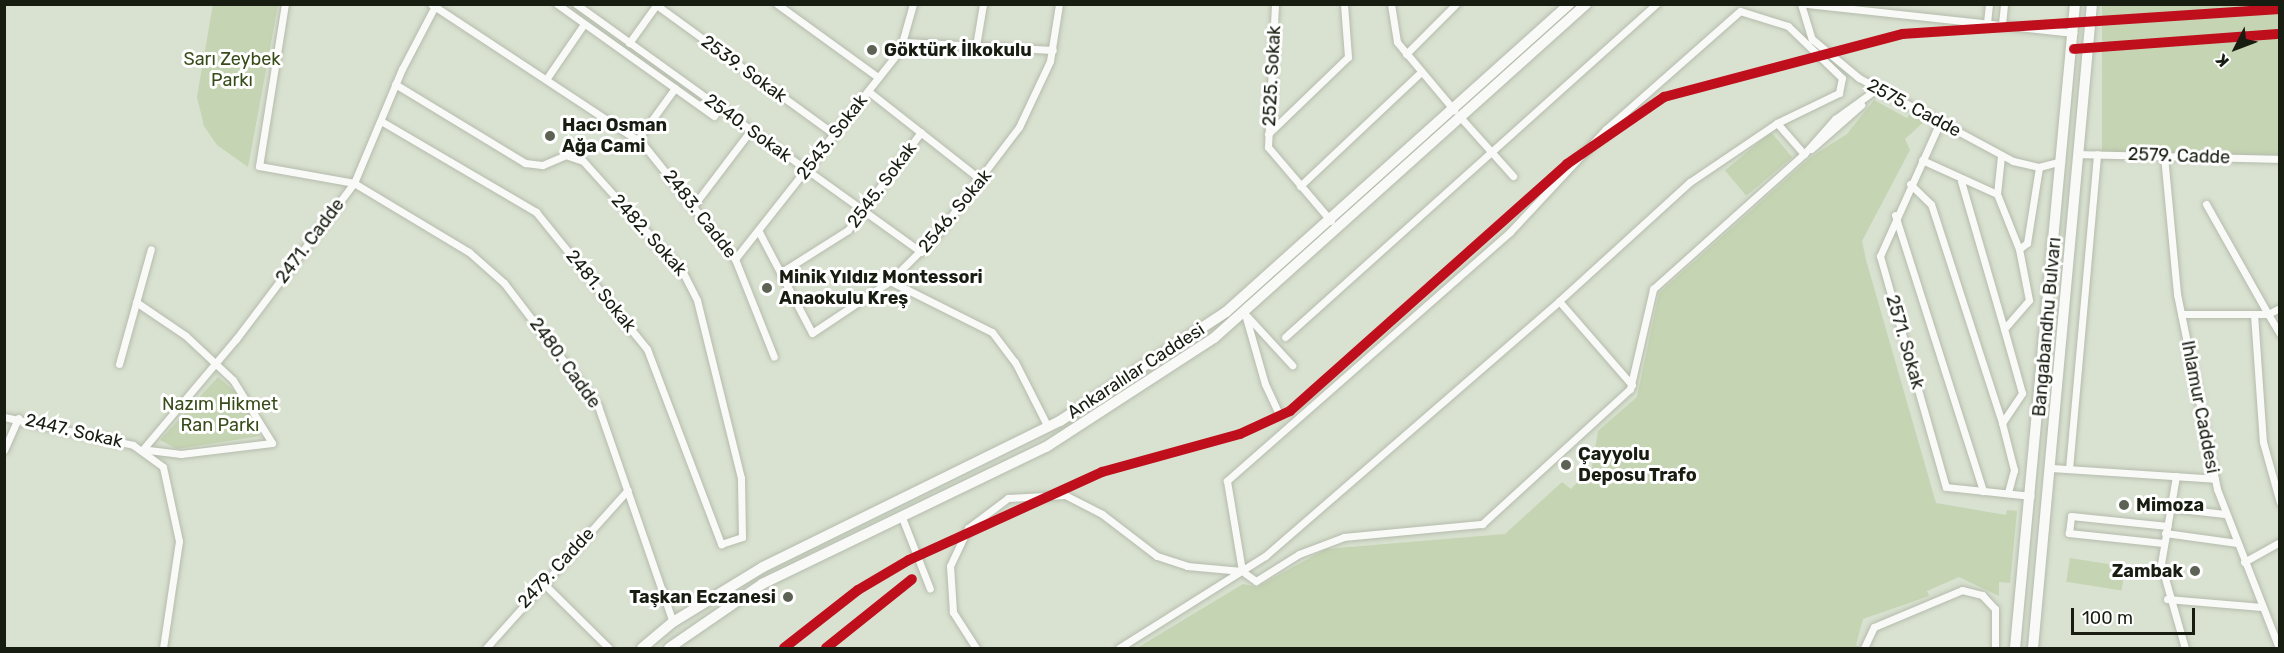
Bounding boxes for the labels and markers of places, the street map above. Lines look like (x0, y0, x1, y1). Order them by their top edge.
place label: Göktürk İlkokulu (884, 39, 1032, 61)
marker: Göktürk İlkokulu (865, 43, 879, 57)
place label: Hacı Osman Ağa Cami (562, 115, 667, 158)
marker: Hacı Osman Ağa Cami (543, 129, 557, 143)
place label: Minik Yıldız Montessori Anaokulu Kreş (779, 267, 983, 310)
marker: Minik Yıldız Montessori Anaokulu Kreş (760, 281, 774, 295)
place label: Çayyolu Deposu Trafo (1578, 444, 1697, 486)
marker: Çayyolu Deposu Trafo (1559, 458, 1573, 472)
place label: Mimoza (2136, 494, 2204, 516)
marker: Mimoza (2117, 498, 2131, 512)
place label: Zambak (2112, 560, 2183, 582)
marker: Zambak (2188, 564, 2202, 578)
place label: Taşkan Eczanesi (629, 586, 776, 608)
marker: Taşkan Eczanesi (781, 590, 795, 604)

